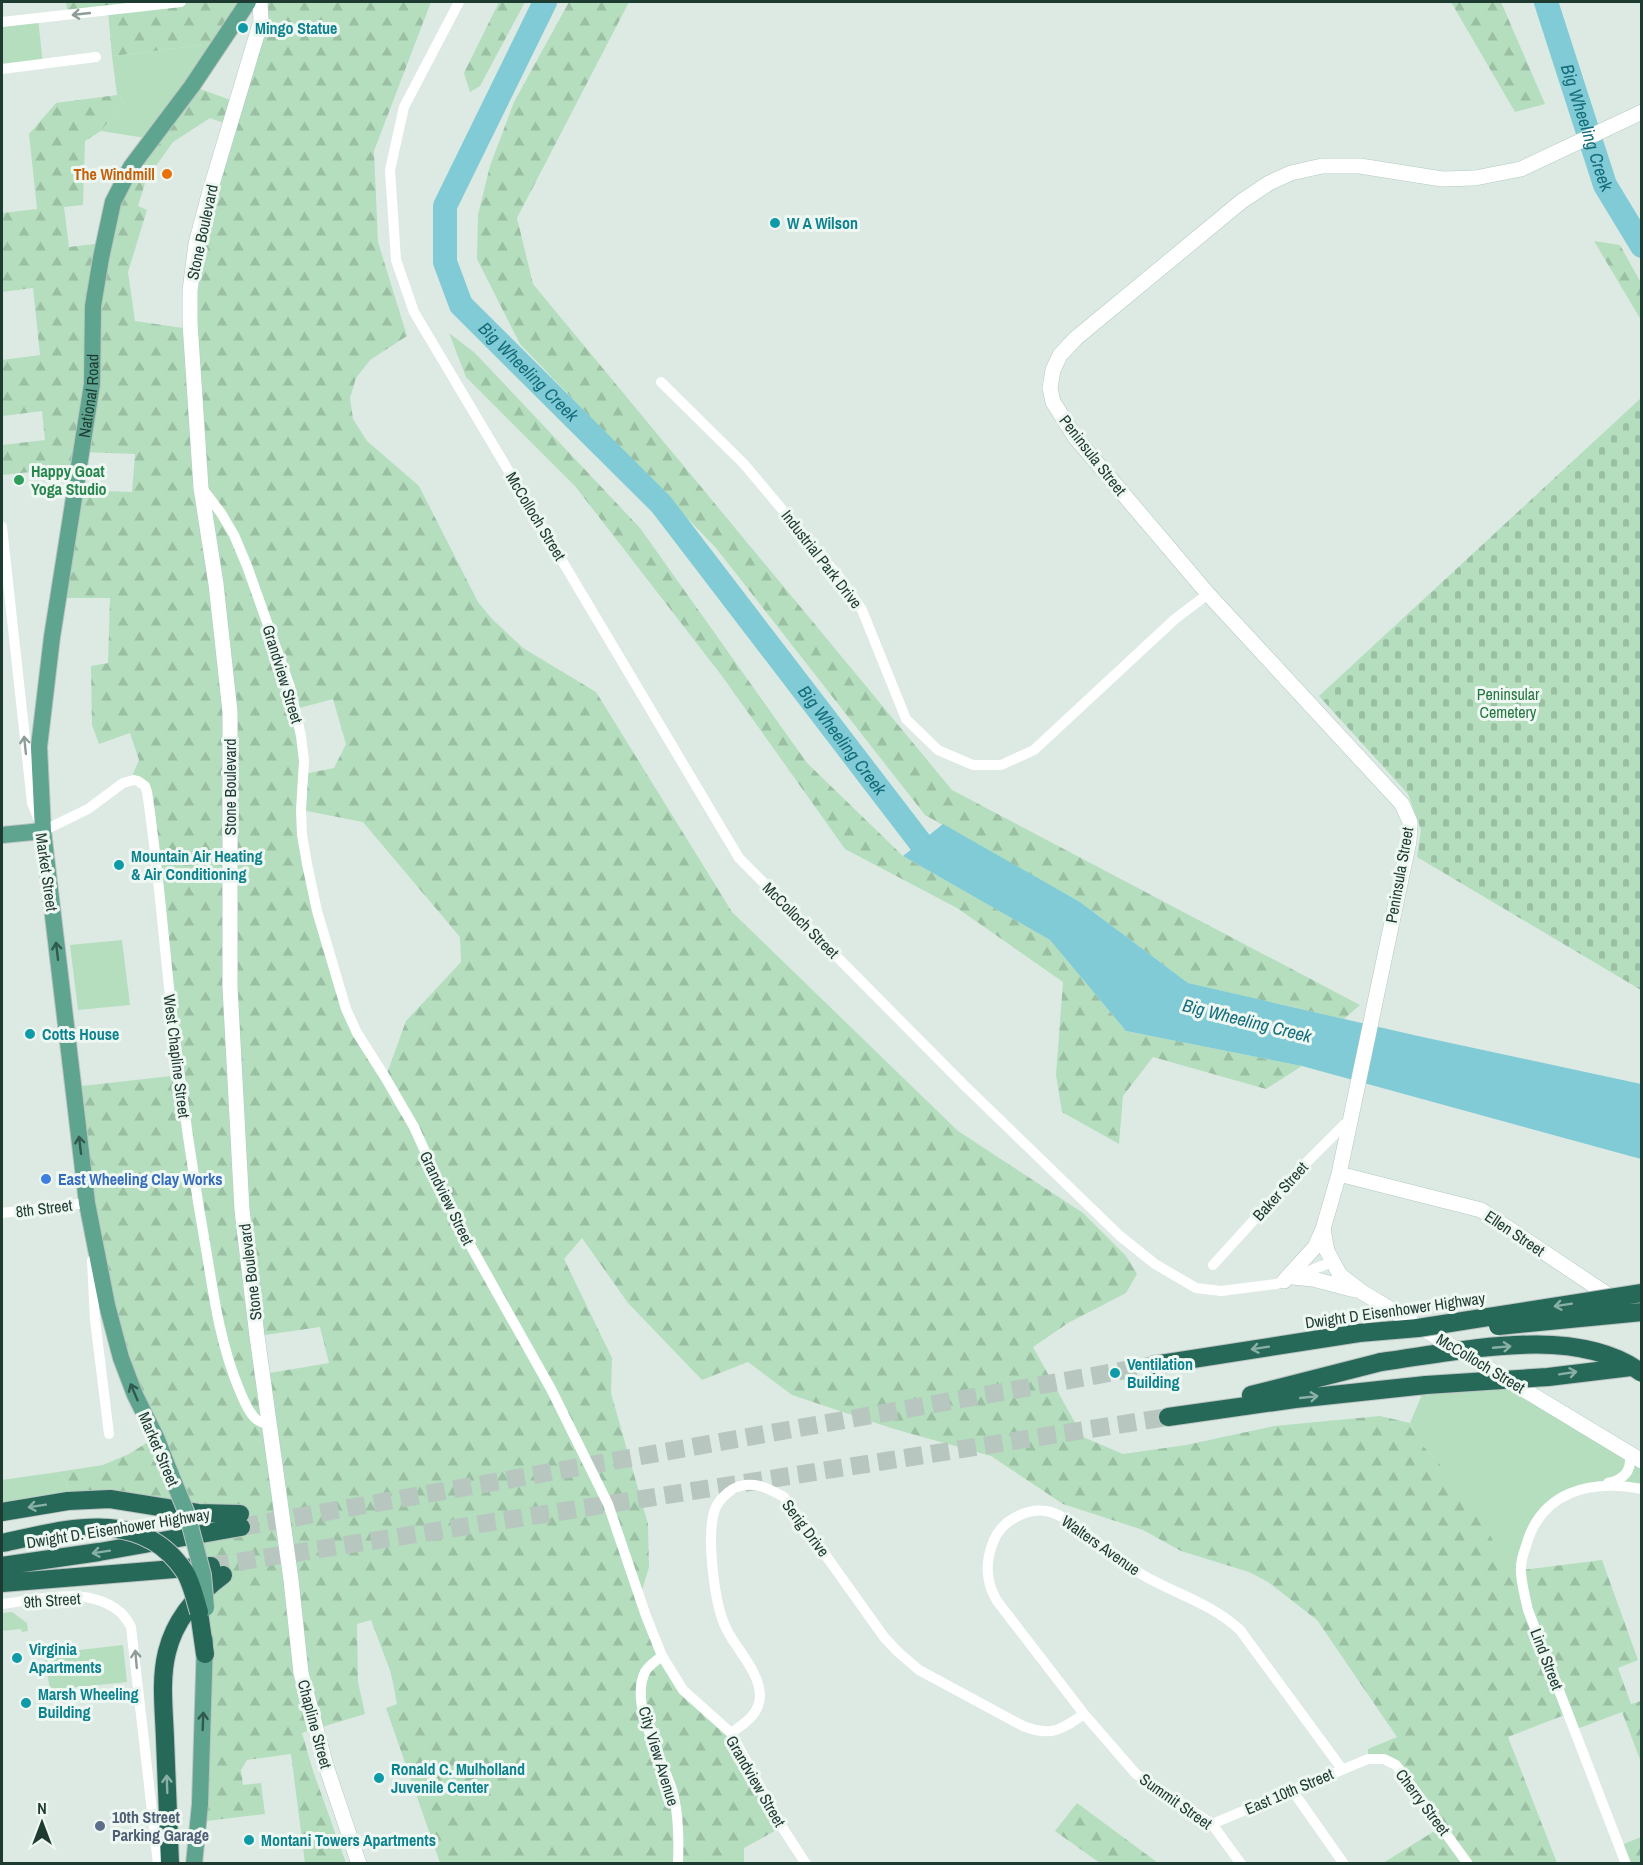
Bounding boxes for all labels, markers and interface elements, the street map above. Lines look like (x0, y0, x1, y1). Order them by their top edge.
one-way arrow (71, 8, 91, 19)
place label: Mingo Statue (255, 17, 337, 39)
marker: Mingo Statue (236, 21, 250, 35)
water label: Big Wheeling Creek (1555, 61, 1619, 197)
place label: The Windmill (73, 163, 155, 185)
marker: The Windmill (160, 167, 174, 181)
street label: Stone Boulevard (181, 182, 223, 282)
place label: W A Wilson (787, 212, 858, 234)
marker: W A Wilson (768, 216, 782, 230)
water label: Big Wheeling Creek (473, 316, 585, 428)
street label: National Road (73, 354, 103, 439)
street label: Peninsula Street (1054, 410, 1132, 500)
place label: Happy Goat Yoga Studio (31, 460, 107, 500)
street label: McColloch Street (501, 468, 571, 565)
marker: Happy Goat Yoga Studio (12, 473, 26, 487)
street label: Industrial Park Drive (777, 505, 867, 613)
street label: Grandview Street (258, 622, 309, 726)
water label: Big Wheeling Creek (792, 680, 893, 801)
park label: Peninsular Cemetery (1477, 683, 1540, 723)
one-way arrow (20, 735, 31, 755)
street label: Stone Boulevard (219, 738, 241, 836)
street label: Peninsula Street (1380, 825, 1418, 925)
street label: Market Street (31, 831, 63, 913)
place label: Mountain Air Heating & Air Conditioning (131, 845, 262, 885)
marker: Mountain Air Heating & Air Conditioning (112, 858, 126, 872)
street label: McColloch Street (758, 877, 844, 963)
one-way arrow (51, 942, 62, 962)
water label: Big Wheeling Creek (1180, 992, 1315, 1049)
street label: West Chapline Street (158, 993, 196, 1119)
place label: Cotts House (42, 1023, 119, 1045)
marker: Cotts House (23, 1027, 37, 1041)
one-way arrow (74, 1136, 85, 1155)
street label: Grandview Street (415, 1147, 479, 1249)
street label: Baker Street (1247, 1156, 1313, 1225)
place label: East Wheeling Clay Works (58, 1168, 223, 1190)
marker: East Wheeling Clay Works (39, 1172, 53, 1186)
street label: 8th Street (14, 1194, 74, 1222)
street label: Ellen Street (1481, 1205, 1550, 1261)
street label: Stone Boulevard (233, 1223, 267, 1321)
street label: Dwight D Eisenhower Highway (1304, 1286, 1487, 1334)
one-way arrow (1554, 1300, 1573, 1311)
street label: McColloch Street (1433, 1328, 1530, 1398)
one-way arrow (1491, 1341, 1511, 1352)
one-way arrow (1251, 1343, 1270, 1354)
place label: Ventilation Building (1127, 1353, 1193, 1393)
marker: Ventilation Building (1108, 1366, 1122, 1380)
one-way arrow (1558, 1368, 1578, 1379)
one-way arrow (128, 1383, 139, 1401)
one-way arrow (1299, 1391, 1319, 1402)
street label: Market Street (133, 1408, 185, 1490)
street label: Serig Drive (777, 1495, 835, 1561)
one-way arrow (27, 1500, 47, 1511)
street label: Dwight D. Eisenhower Highway (25, 1503, 212, 1553)
street label: Walters Avenue (1057, 1510, 1145, 1580)
one-way arrow (92, 1547, 111, 1558)
street label: 9th Street (23, 1587, 81, 1613)
street label: Lind Street (1525, 1625, 1569, 1693)
place label: Virginia Apartments (29, 1638, 102, 1678)
one-way arrow (130, 1650, 141, 1670)
marker: Virginia Apartments (10, 1651, 24, 1665)
street label: Chapline Street (293, 1677, 338, 1771)
place label: Marsh Wheeling Building (38, 1683, 139, 1723)
marker: Marsh Wheeling Building (19, 1696, 33, 1710)
street label: City View Avenue (633, 1703, 685, 1809)
one-way arrow (197, 1712, 208, 1732)
street label: Grandview Street (721, 1731, 791, 1831)
place label: Ronald C. Mulholland Juvenile Center (391, 1758, 525, 1798)
street label: East 10th Street (1241, 1762, 1337, 1820)
street label: Cherry Street (1391, 1764, 1455, 1840)
street label: Summit Street (1135, 1768, 1217, 1834)
marker: Ronald C. Mulholland Juvenile Center (372, 1771, 386, 1785)
one-way arrow (162, 1775, 173, 1795)
north arrow (12, 1793, 72, 1853)
text: N (37, 1797, 47, 1819)
place label: 10th Street Parking Garage (112, 1806, 209, 1846)
marker: 10th Street Parking Garage (93, 1819, 107, 1833)
place label: Montani Towers Apartments (261, 1829, 436, 1851)
marker: Montani Towers Apartments (242, 1833, 256, 1847)

